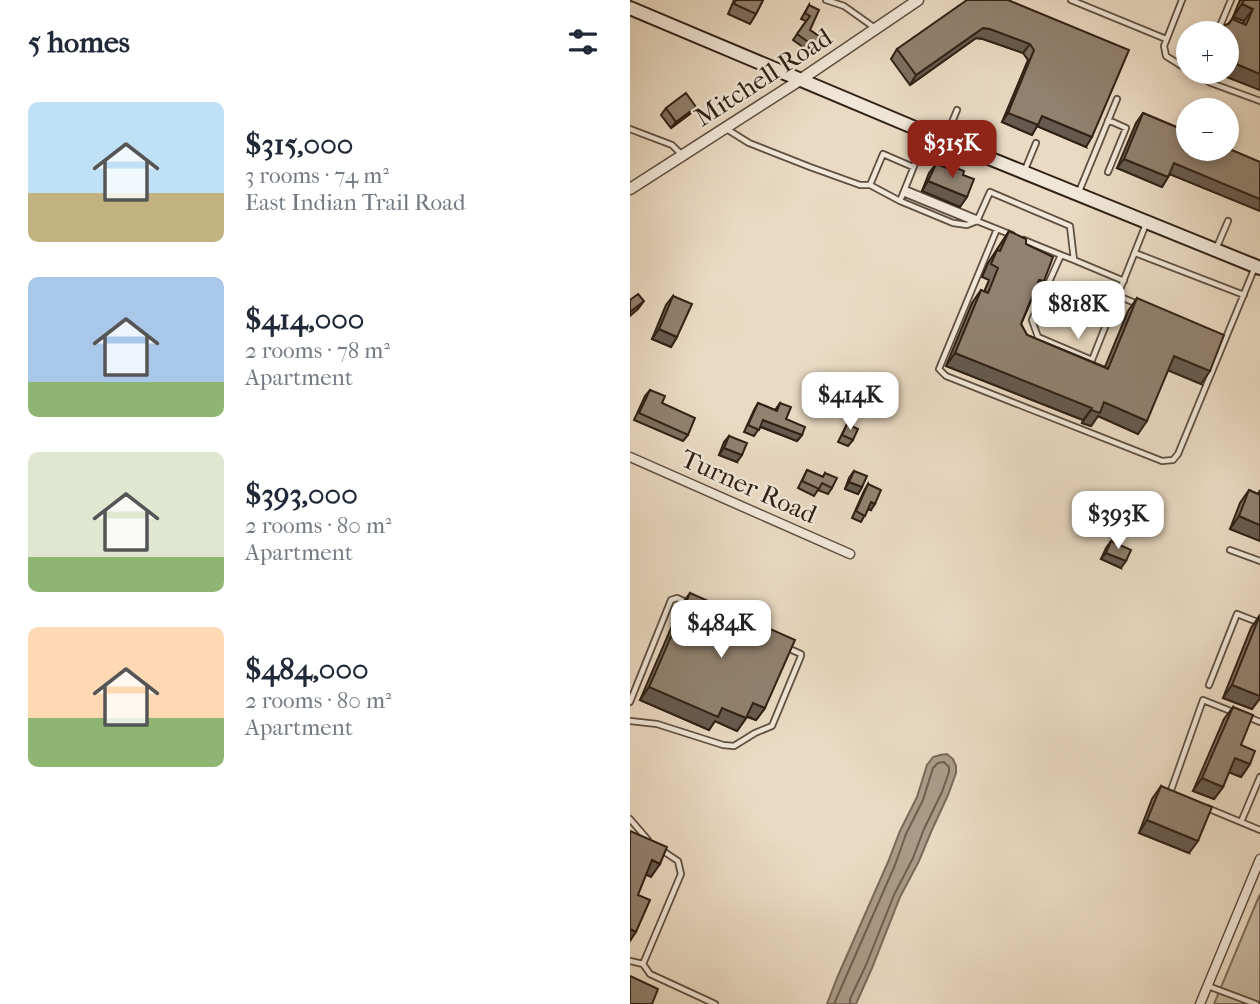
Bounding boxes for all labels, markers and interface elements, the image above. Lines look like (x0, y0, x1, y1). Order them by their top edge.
street label: Mitchell Road (689, 21, 838, 133)
map controls (1176, 21, 1239, 161)
button: + (1176, 21, 1239, 84)
icon: filters (564, 23, 602, 61)
text: 5 homes (28, 25, 130, 60)
button: − (1176, 98, 1239, 161)
pin: $315K (903, 120, 1001, 180)
text: $315,000 (245, 127, 353, 162)
text: $315K (924, 129, 980, 156)
icon: home (84, 130, 168, 214)
text: 3 rooms · 74 m² (245, 162, 389, 189)
text: East Indian Trail Road (245, 189, 465, 216)
pin: $818K (1029, 282, 1127, 341)
text: $818K (1048, 290, 1108, 317)
text: $414,000 (245, 302, 364, 337)
icon: home (84, 305, 168, 389)
text: 2 rooms · 78 m² (245, 337, 390, 364)
text: Apartment (245, 364, 353, 391)
pin: $414K (801, 372, 899, 432)
text: $414K (818, 381, 882, 408)
street label: Turner Road (676, 443, 822, 530)
text: $393,000 (245, 477, 358, 512)
icon: home (84, 480, 168, 564)
pin: $393K (1069, 491, 1167, 551)
text: $393K (1088, 500, 1148, 527)
text: 2 rooms · 80 m² (245, 512, 392, 539)
text: Apartment (245, 539, 353, 566)
pin: $484K (672, 600, 770, 660)
text: $484K (687, 609, 755, 636)
text: $484,000 (245, 652, 369, 687)
icon: home (84, 655, 168, 739)
text: 2 rooms · 80 m² (245, 687, 392, 714)
text: Apartment (245, 714, 353, 741)

